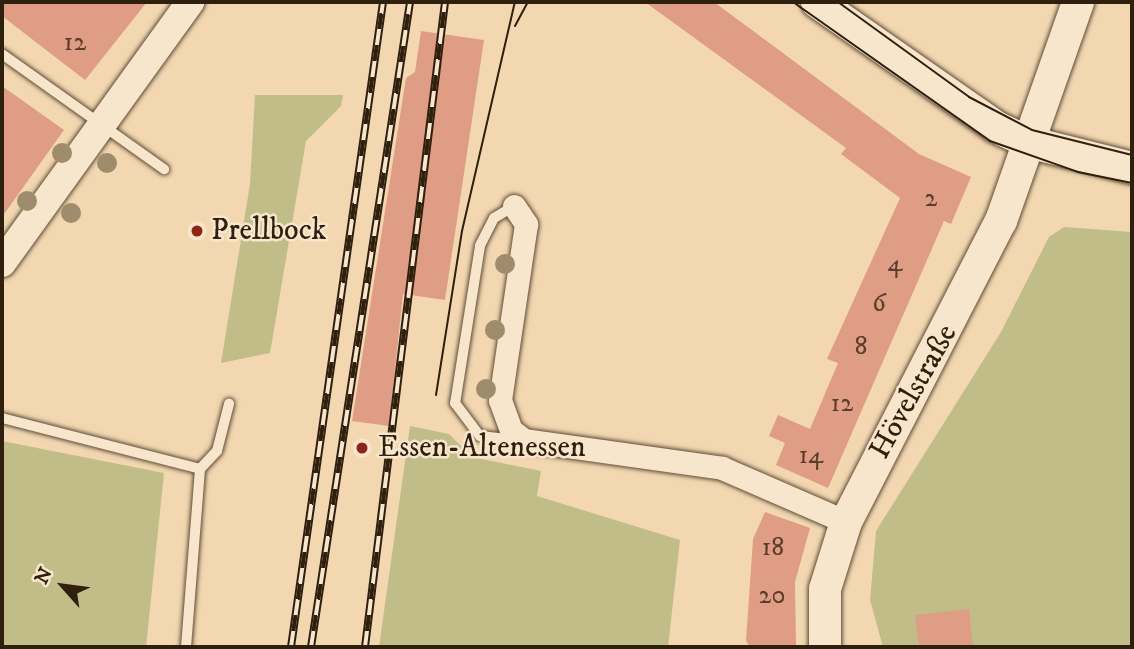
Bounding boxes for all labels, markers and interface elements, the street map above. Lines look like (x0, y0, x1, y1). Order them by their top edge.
house number: 12 (64, 27, 86, 59)
house number: 2 (925, 183, 937, 215)
place label: Prellbock (211, 213, 326, 249)
marker: Prellbock (189, 223, 205, 239)
house number: 4 (888, 248, 902, 280)
house number: 6 (872, 288, 886, 320)
street label: Hövelstraße (862, 319, 966, 465)
house number: 8 (854, 331, 868, 363)
house number: 12 (831, 388, 853, 420)
place label: Essen-Altenessen (378, 430, 586, 466)
marker: Essen-Altenessen (352, 438, 372, 458)
house number: 14 (799, 440, 823, 472)
house number: 18 (762, 532, 784, 564)
north arrow (28, 551, 98, 621)
text: N (30, 564, 58, 588)
house number: 20 (759, 580, 785, 612)

